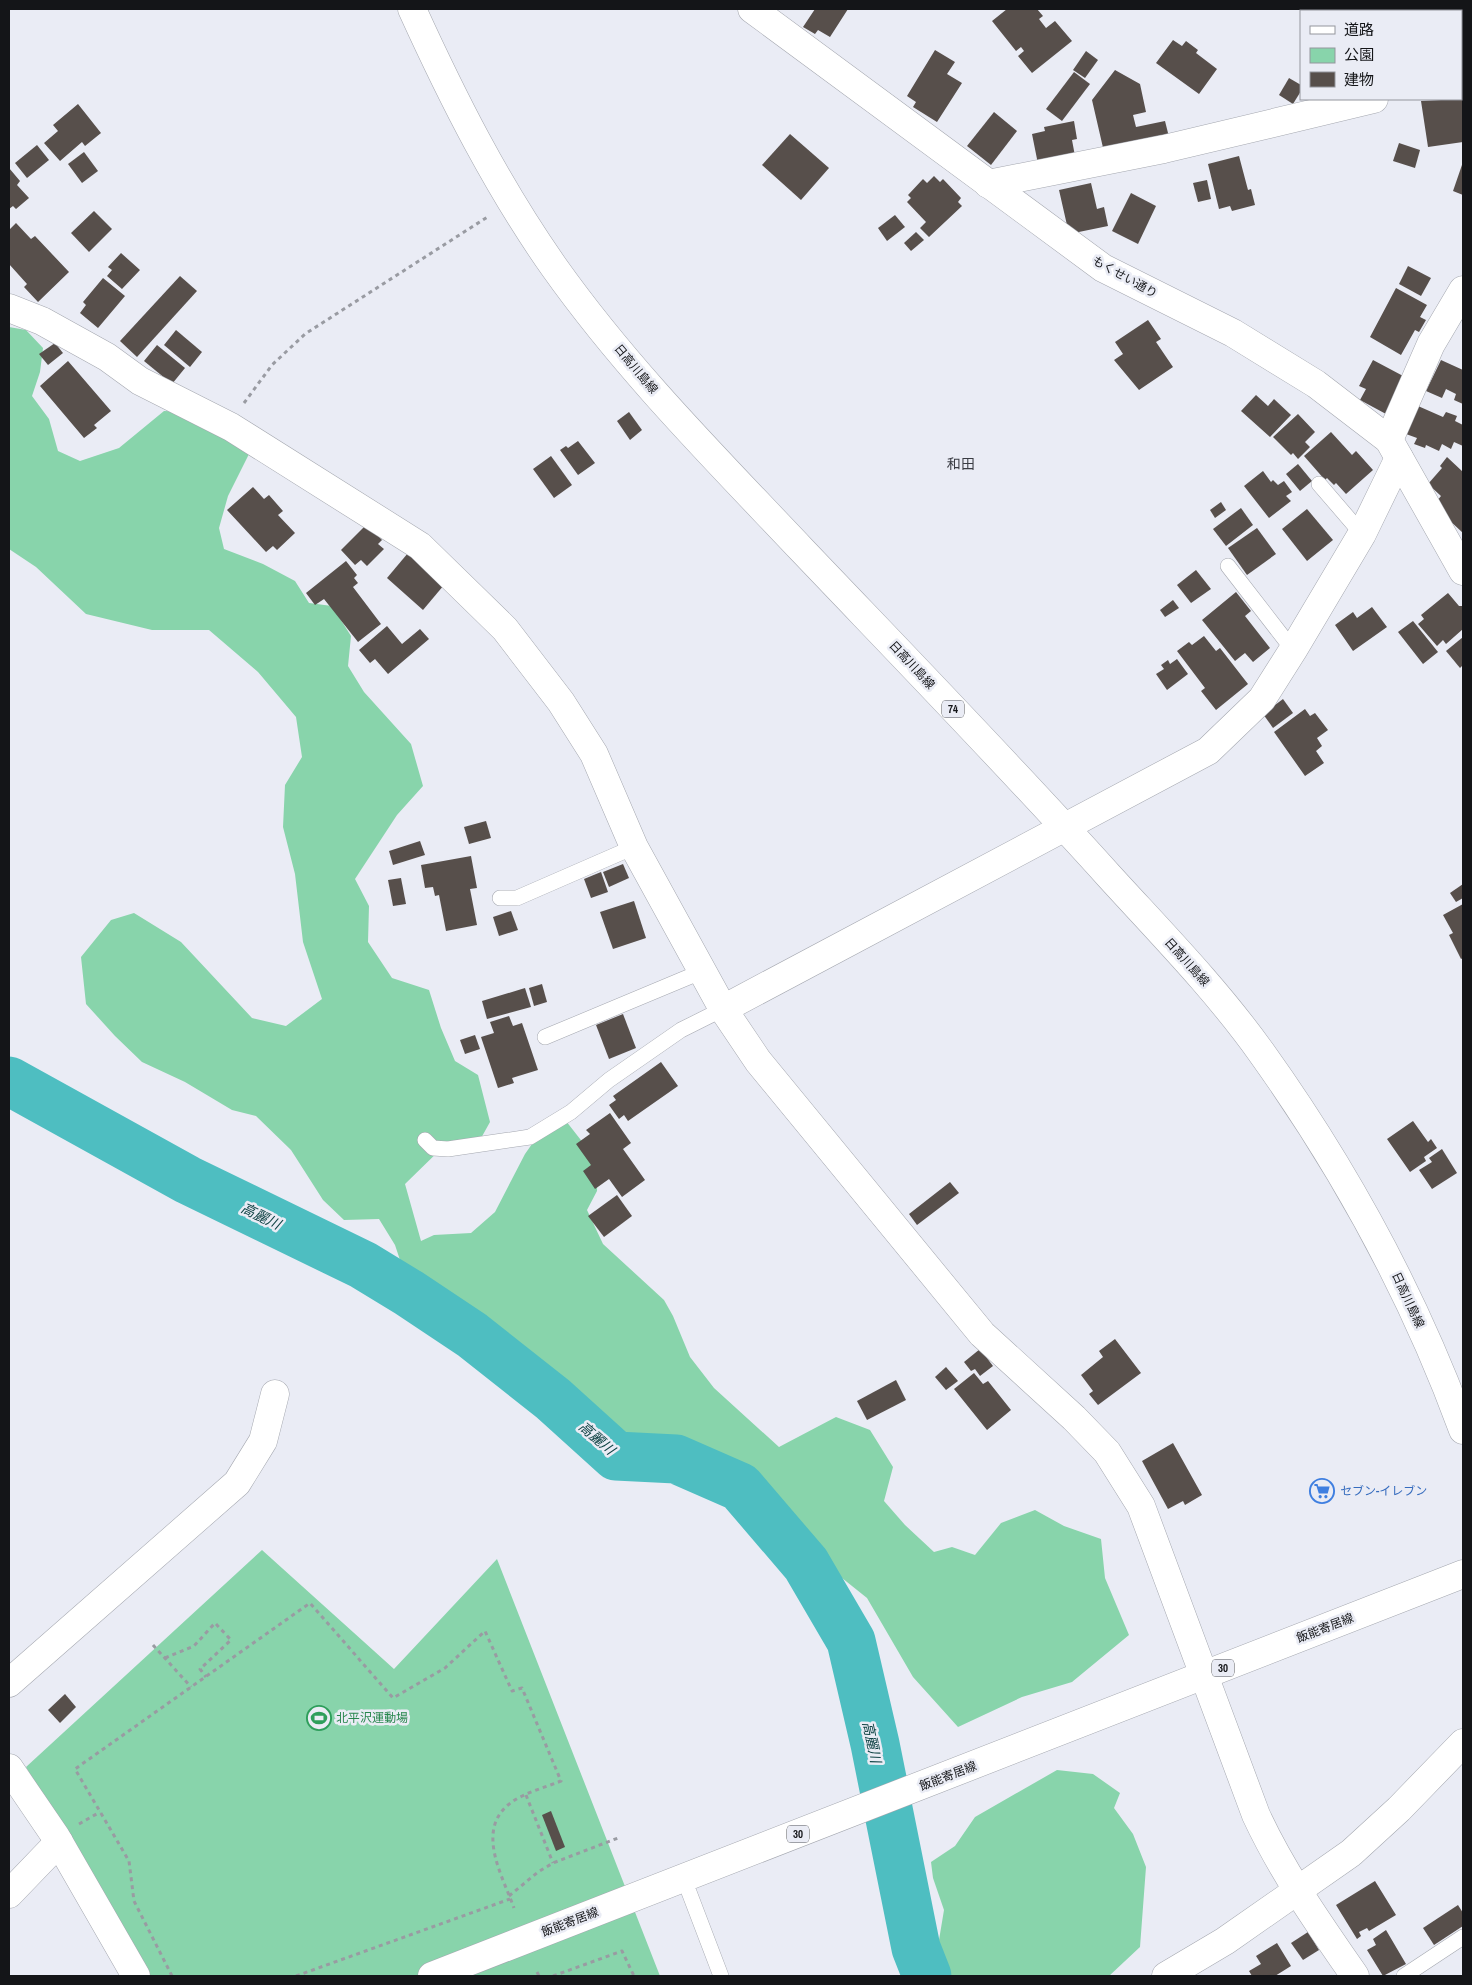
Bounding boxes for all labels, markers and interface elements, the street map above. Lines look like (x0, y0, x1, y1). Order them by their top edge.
legend (1300, 10, 1462, 100)
text: 道路 (1344, 19, 1374, 40)
text: 公園 (1344, 44, 1374, 65)
text: 建物 (1344, 69, 1374, 90)
street label: もくせい通り (1090, 253, 1160, 301)
street label: 日高川島線 (611, 341, 661, 397)
district label: 和田 (947, 455, 975, 473)
street label: 日高川島線 (886, 638, 938, 692)
road number: 74 (942, 701, 964, 718)
street label: 日高川島線 (1161, 934, 1213, 990)
water label: 高麗川 (238, 1199, 286, 1234)
street label: 日高川島線 (1388, 1269, 1428, 1331)
water label: 高麗川 (575, 1417, 620, 1460)
supermarket icon: セブン-イレブン (1309, 1478, 1335, 1504)
place label: セブン-イレブン (1340, 1483, 1427, 1499)
street label: 飯能寄居線 (1294, 1610, 1356, 1646)
road number: 30 (1212, 1660, 1234, 1676)
sports icon: 北平沢運動場 (306, 1705, 332, 1731)
place label: 北平沢運動場 (336, 1710, 408, 1726)
water label: 高麗川 (859, 1720, 886, 1766)
street label: 飯能寄居線 (917, 1758, 979, 1794)
road number: 30 (787, 1826, 809, 1842)
street label: 飯能寄居線 (539, 1904, 601, 1940)

